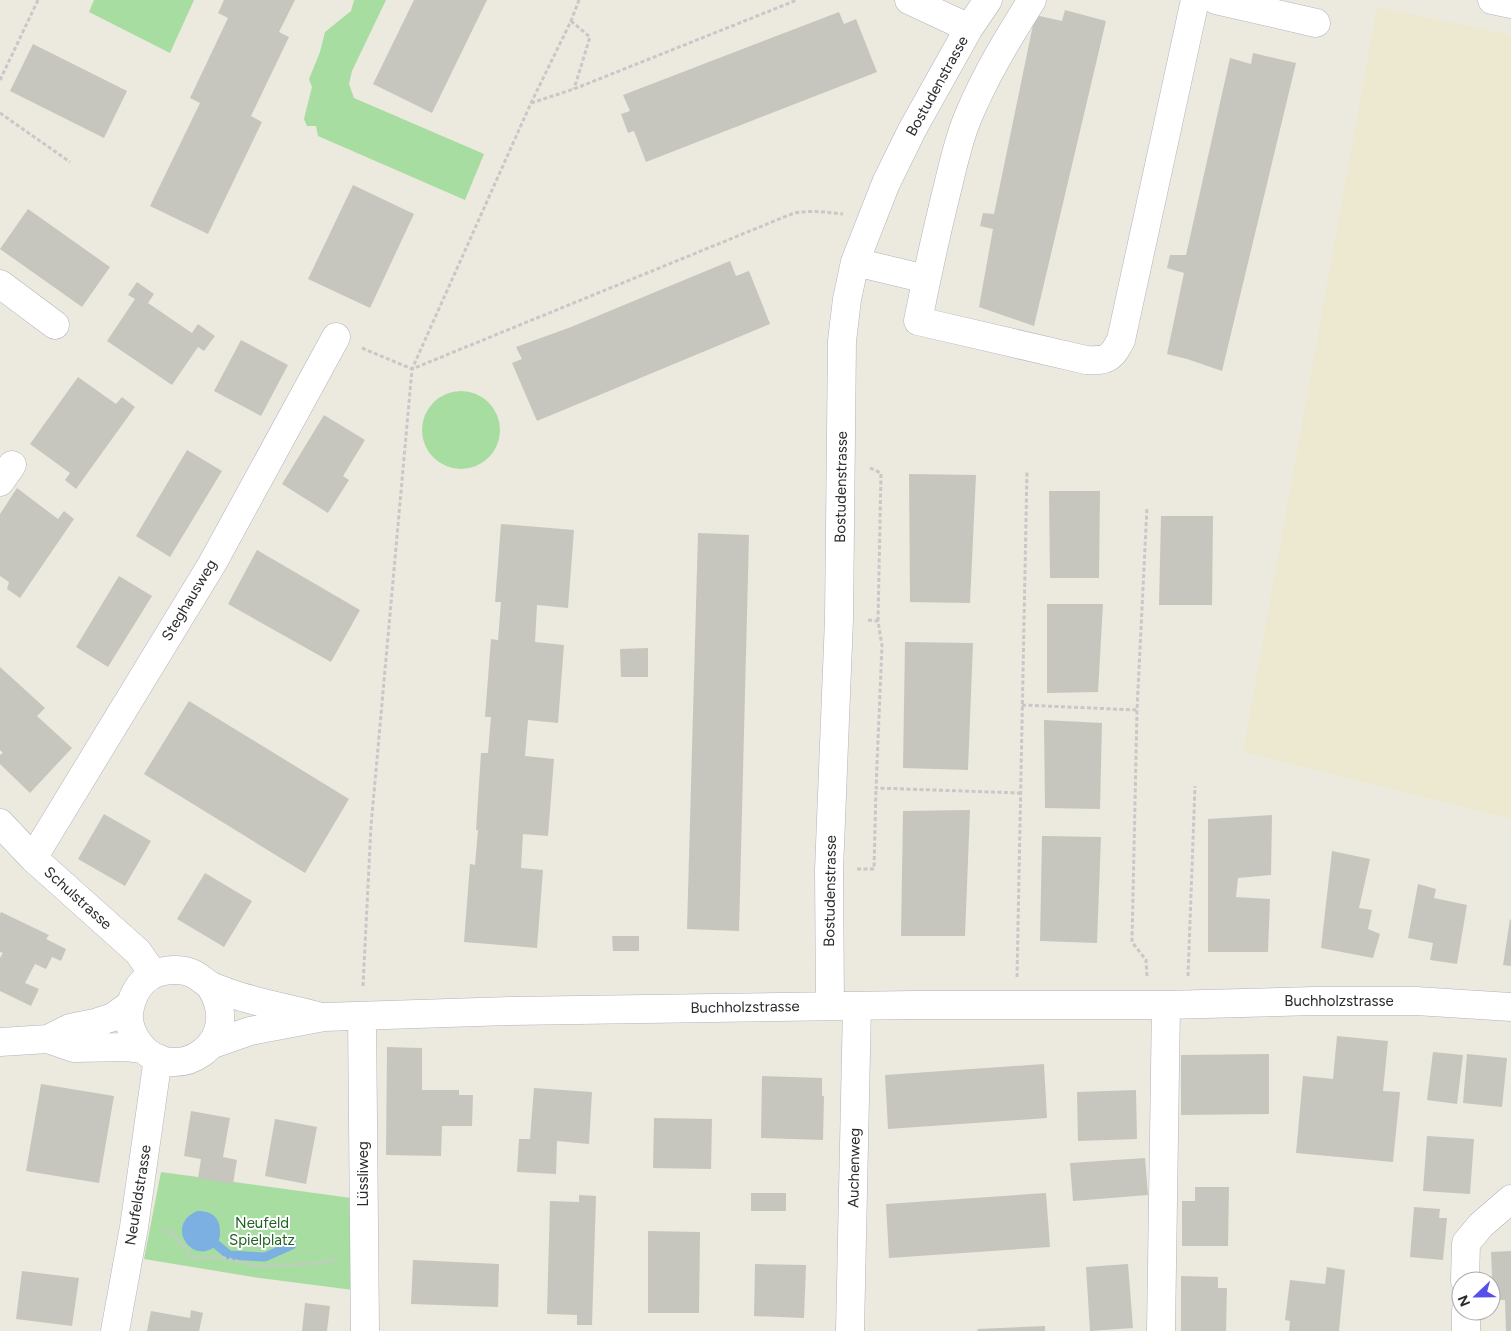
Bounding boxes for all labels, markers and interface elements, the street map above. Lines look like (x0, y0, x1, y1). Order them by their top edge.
street label: Bostudenstrasse (902, 33, 972, 139)
street label: Bostudenstrasse (831, 431, 851, 543)
street label: Steghausweg (158, 556, 220, 644)
street label: Bostudenstrasse (820, 835, 840, 947)
street label: Schulstrasse (40, 863, 116, 933)
street label: Buchholzstrasse (1284, 992, 1394, 1010)
street label: Buchholzstrasse (690, 997, 800, 1017)
street label: Auchenweg (844, 1128, 864, 1208)
street label: Lüssliweg (354, 1141, 372, 1207)
street label: Neufeldstrasse (121, 1143, 155, 1247)
park label: Neufeld Spielplatz (229, 1214, 295, 1249)
north arrow (1451, 1271, 1501, 1321)
text: N (1455, 1292, 1474, 1309)

